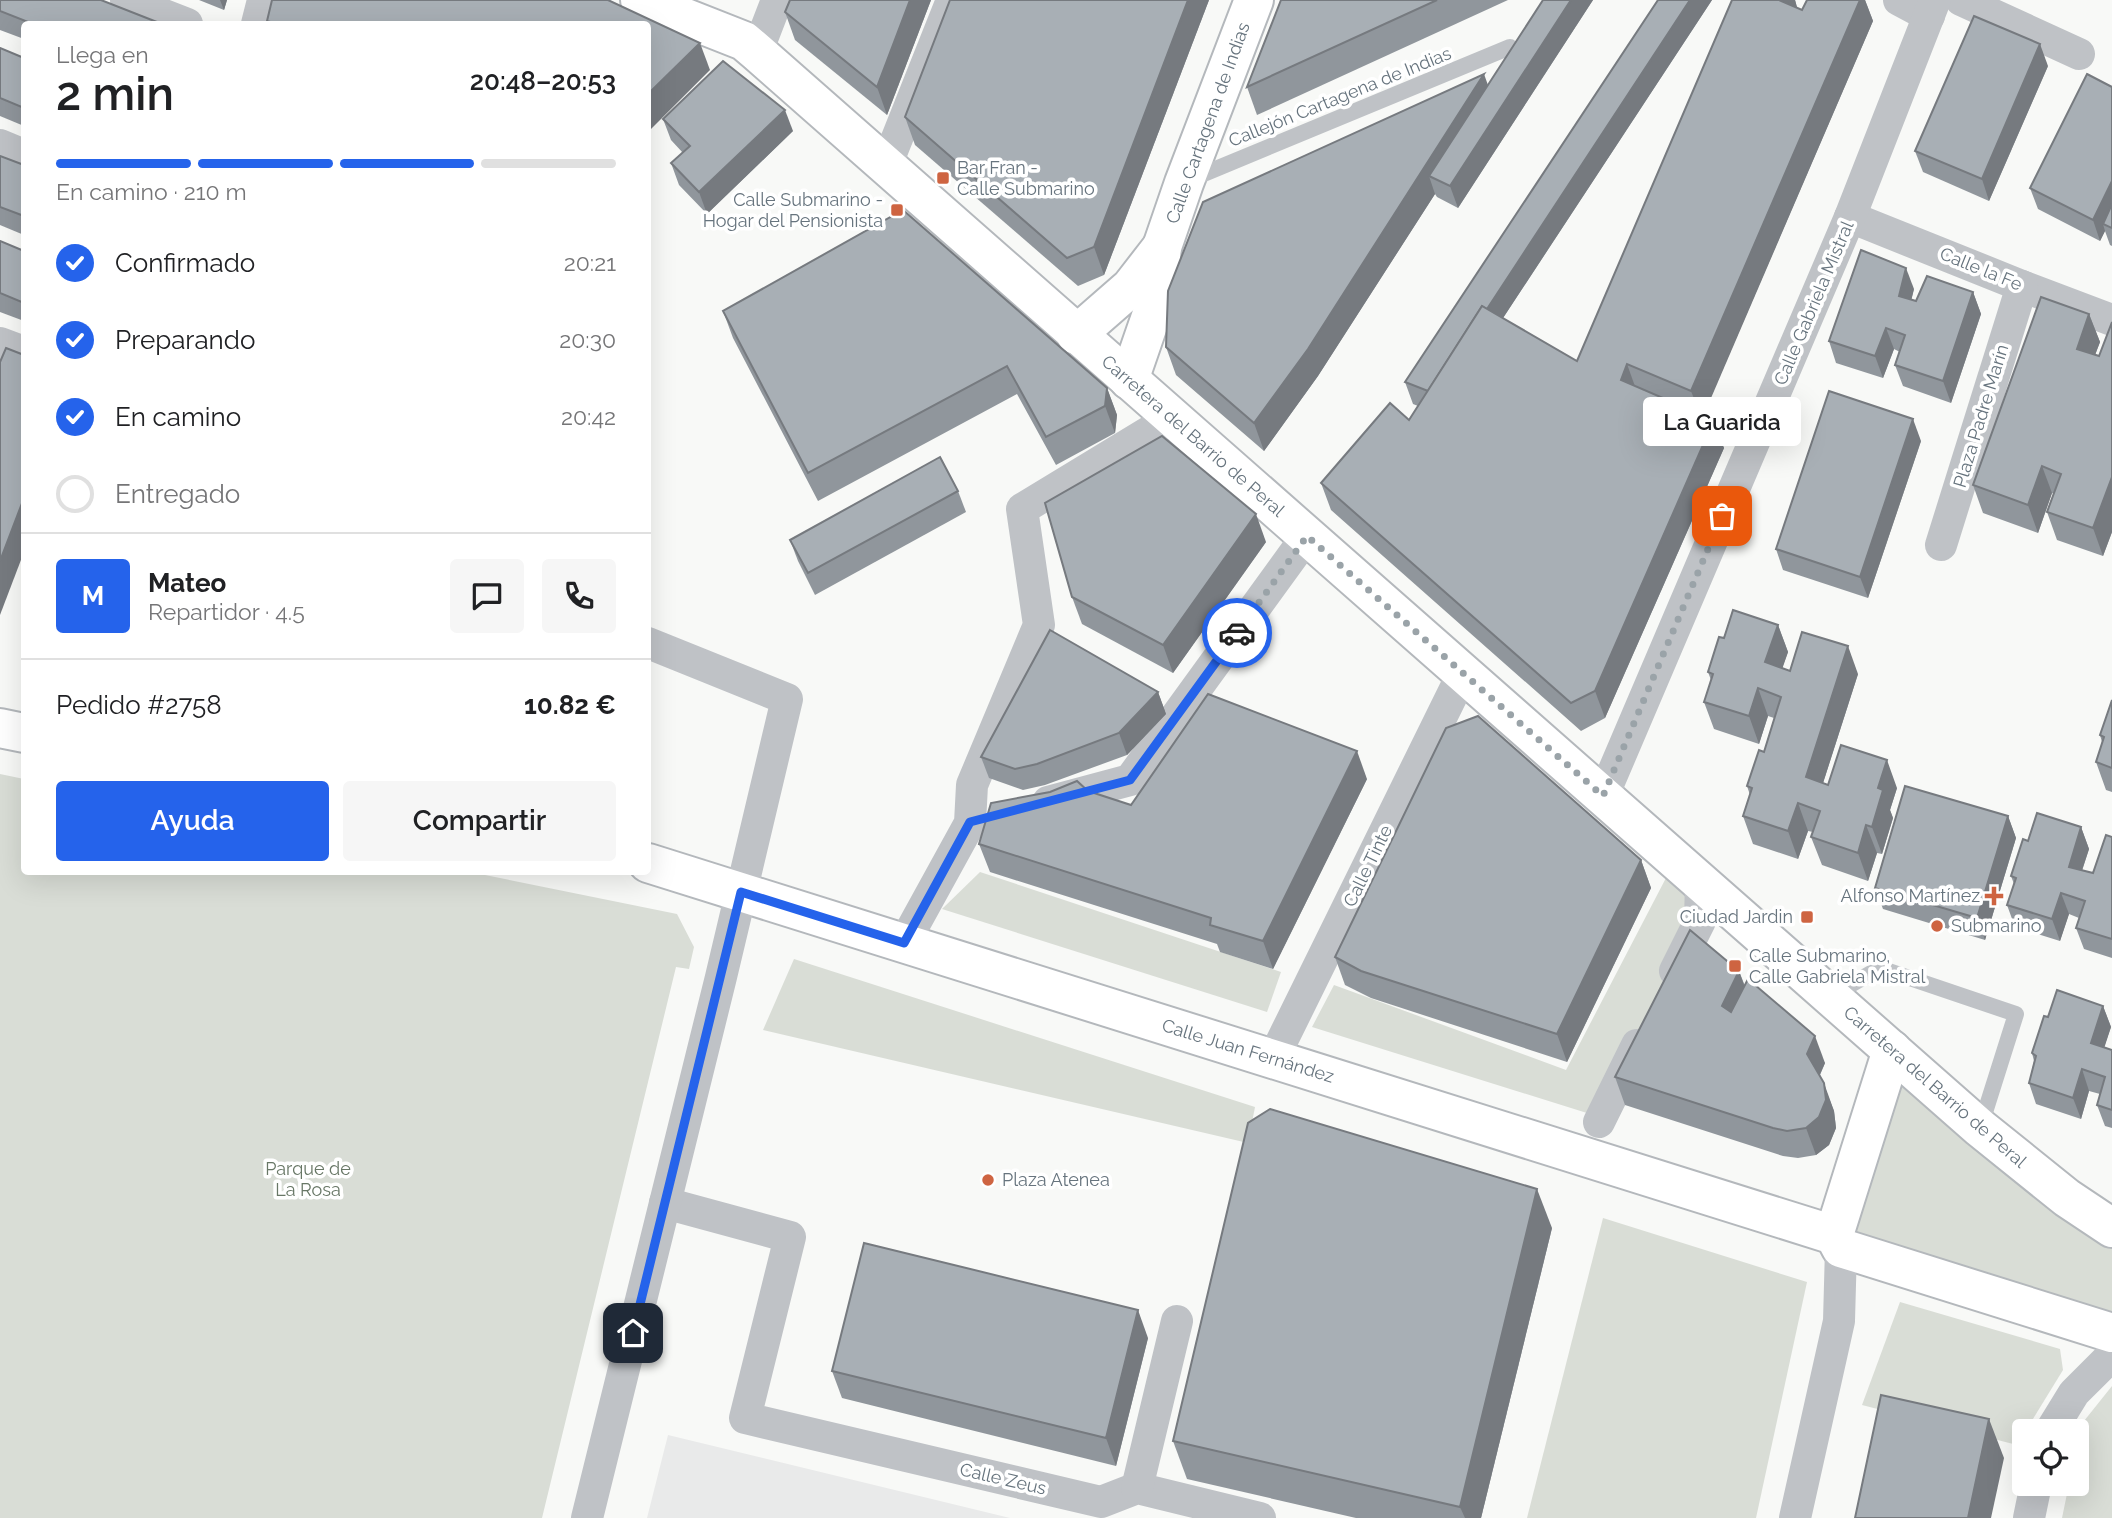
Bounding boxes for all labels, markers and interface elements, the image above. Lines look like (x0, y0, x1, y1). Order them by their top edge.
street label: Calle Cartagena de Indias (1161, 19, 1254, 226)
text: Llega en (56, 41, 149, 68)
street label: Callejón Cartagena de Indias (1225, 42, 1454, 151)
text: 20:48–20:53 (470, 66, 616, 96)
text: 2 min (56, 67, 174, 121)
place label: Bar Fran - Calle Submarino (957, 157, 1095, 199)
marker: Bar Fran - Calle Submarino (935, 170, 951, 186)
text: En camino · 210 m (56, 178, 247, 205)
place label: Calle Submarino - Hogar del Pensionista (703, 189, 883, 231)
marker: Calle Submarino - Hogar del Pensionista (889, 202, 905, 218)
street label: Calle Gabriela Mistral (1769, 217, 1858, 388)
street label: Calle la Fe (1937, 243, 2026, 295)
icon: check (56, 244, 94, 282)
text: Confirmado (115, 248, 255, 278)
text: 20:21 (564, 249, 616, 276)
icon: check (56, 321, 94, 359)
text: Preparando (115, 325, 255, 355)
text: 20:30 (559, 326, 616, 353)
street label: Plaza Padre Marín (1949, 342, 2012, 490)
street label: Carretera del Barrio de Peral (1098, 350, 1289, 521)
callout: La Guarida (1643, 397, 1801, 446)
icon: check (56, 398, 94, 436)
text: En camino (115, 402, 241, 432)
text: 20:42 (561, 403, 616, 430)
text: La Guarida (1663, 408, 1781, 435)
text: Entregado (115, 479, 240, 509)
pin (1692, 486, 1752, 546)
icon: bag (1703, 497, 1741, 535)
button: chat (450, 559, 524, 633)
button: phone (542, 559, 616, 633)
text: Mateo (148, 568, 226, 598)
text: M (82, 581, 104, 611)
text: Repartidor · 4.5 (148, 598, 305, 625)
courier (1202, 598, 1272, 668)
icon: car (1218, 614, 1256, 652)
text: Pedido #2758 (56, 690, 222, 720)
text: 10.82 € (524, 690, 616, 720)
button: Ayuda (56, 781, 329, 861)
button: Compartir (343, 781, 616, 861)
street label: Calle Tinte (1339, 821, 1397, 910)
place label: Alfonso Martínez (1841, 885, 1980, 906)
marker: Alfonso Martínez (1986, 888, 2002, 904)
place label: Ciudad Jardin (1680, 906, 1793, 927)
marker: Ciudad Jardin (1799, 909, 1815, 925)
place label: Submarino (1951, 915, 2042, 936)
marker: Submarino (1929, 918, 1945, 934)
place label: Calle Submarino, Calle Gabriela Mistral (1749, 945, 1926, 987)
marker: Calle Submarino, Calle Gabriela Mistral (1727, 958, 1743, 974)
street label: Carretera del Barrio de Peral (1840, 1001, 2031, 1172)
street label: Calle Juan Fernández (1160, 1014, 1337, 1087)
park label: Parque de La Rosa (265, 1158, 351, 1200)
place label: Plaza Atenea (1002, 1169, 1110, 1190)
marker: Plaza Atenea (980, 1172, 996, 1188)
pin (603, 1303, 663, 1363)
icon: home (614, 1314, 652, 1352)
map controls (2012, 1419, 2089, 1496)
button: locate (2012, 1419, 2089, 1496)
street label: Calle Zeus (958, 1458, 1049, 1499)

